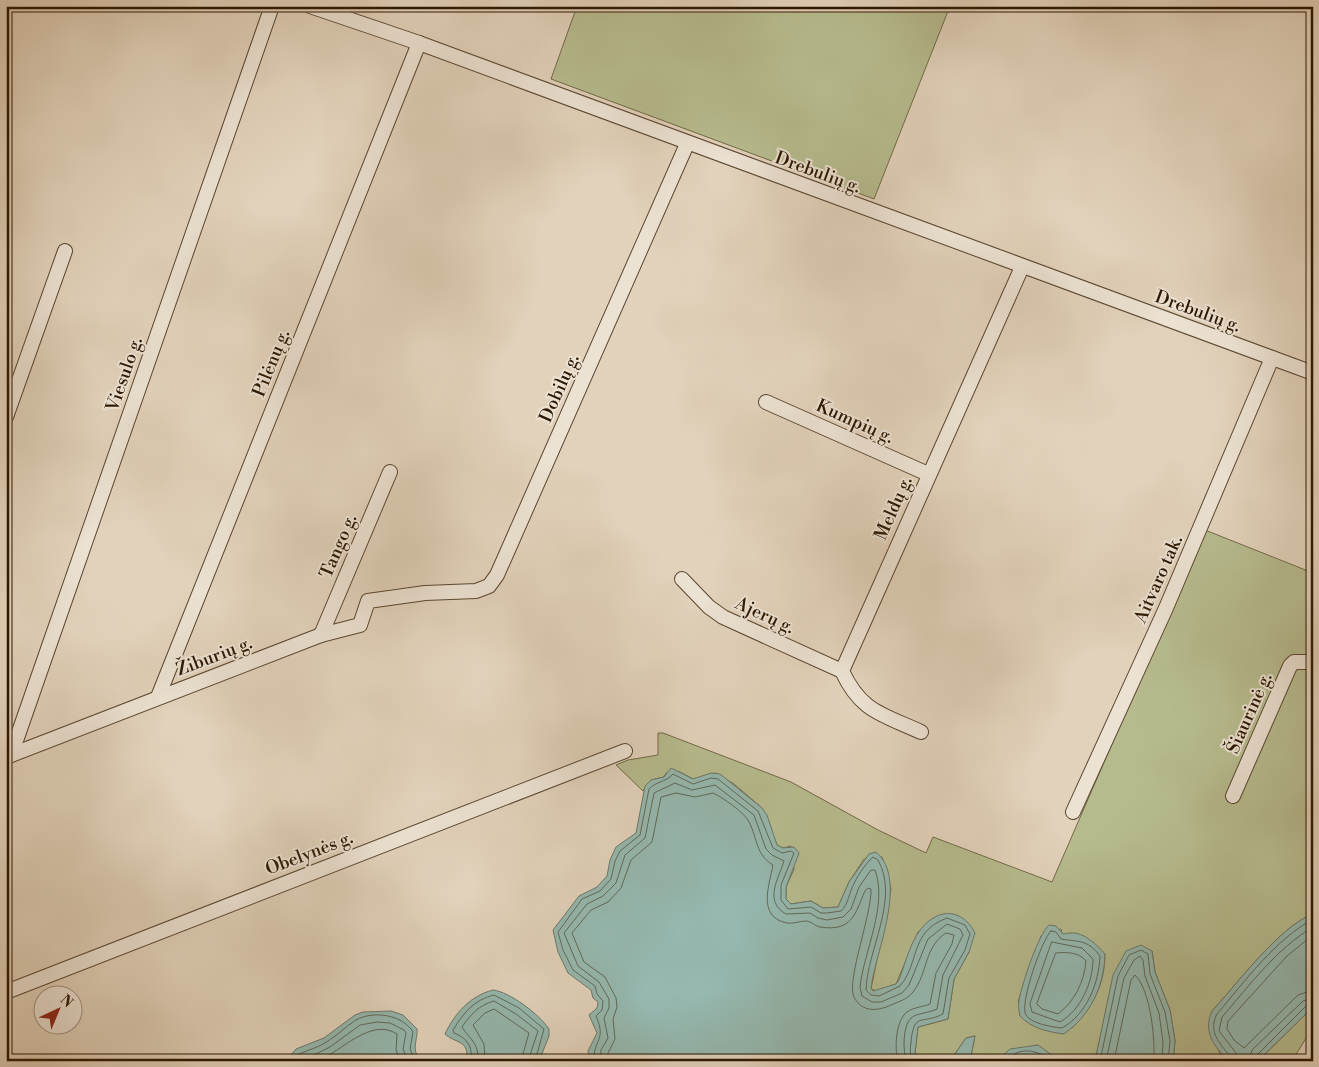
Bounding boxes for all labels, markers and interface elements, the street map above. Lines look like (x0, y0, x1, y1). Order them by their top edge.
street label: Drebulių g. (772, 146, 864, 199)
street label: Drebulių g. (1152, 285, 1244, 338)
street label: Pilėnų g. (248, 326, 295, 400)
street label: Viesulo g. (101, 334, 148, 415)
street label: Dobilų g. (534, 350, 585, 426)
street label: Kumpių g. (812, 394, 897, 449)
street label: Meldų g. (869, 473, 918, 544)
street label: Tango g. (315, 511, 362, 582)
street label: Aitvaro tak. (1128, 532, 1188, 628)
street label: Ajerų g. (731, 591, 798, 639)
street label: Žiburių g. (173, 632, 255, 681)
street label: Šiaurinė g. (1221, 669, 1278, 757)
street label: Obelynės g. (262, 826, 356, 881)
north arrow (32, 984, 82, 1034)
text: N (56, 991, 77, 1012)

